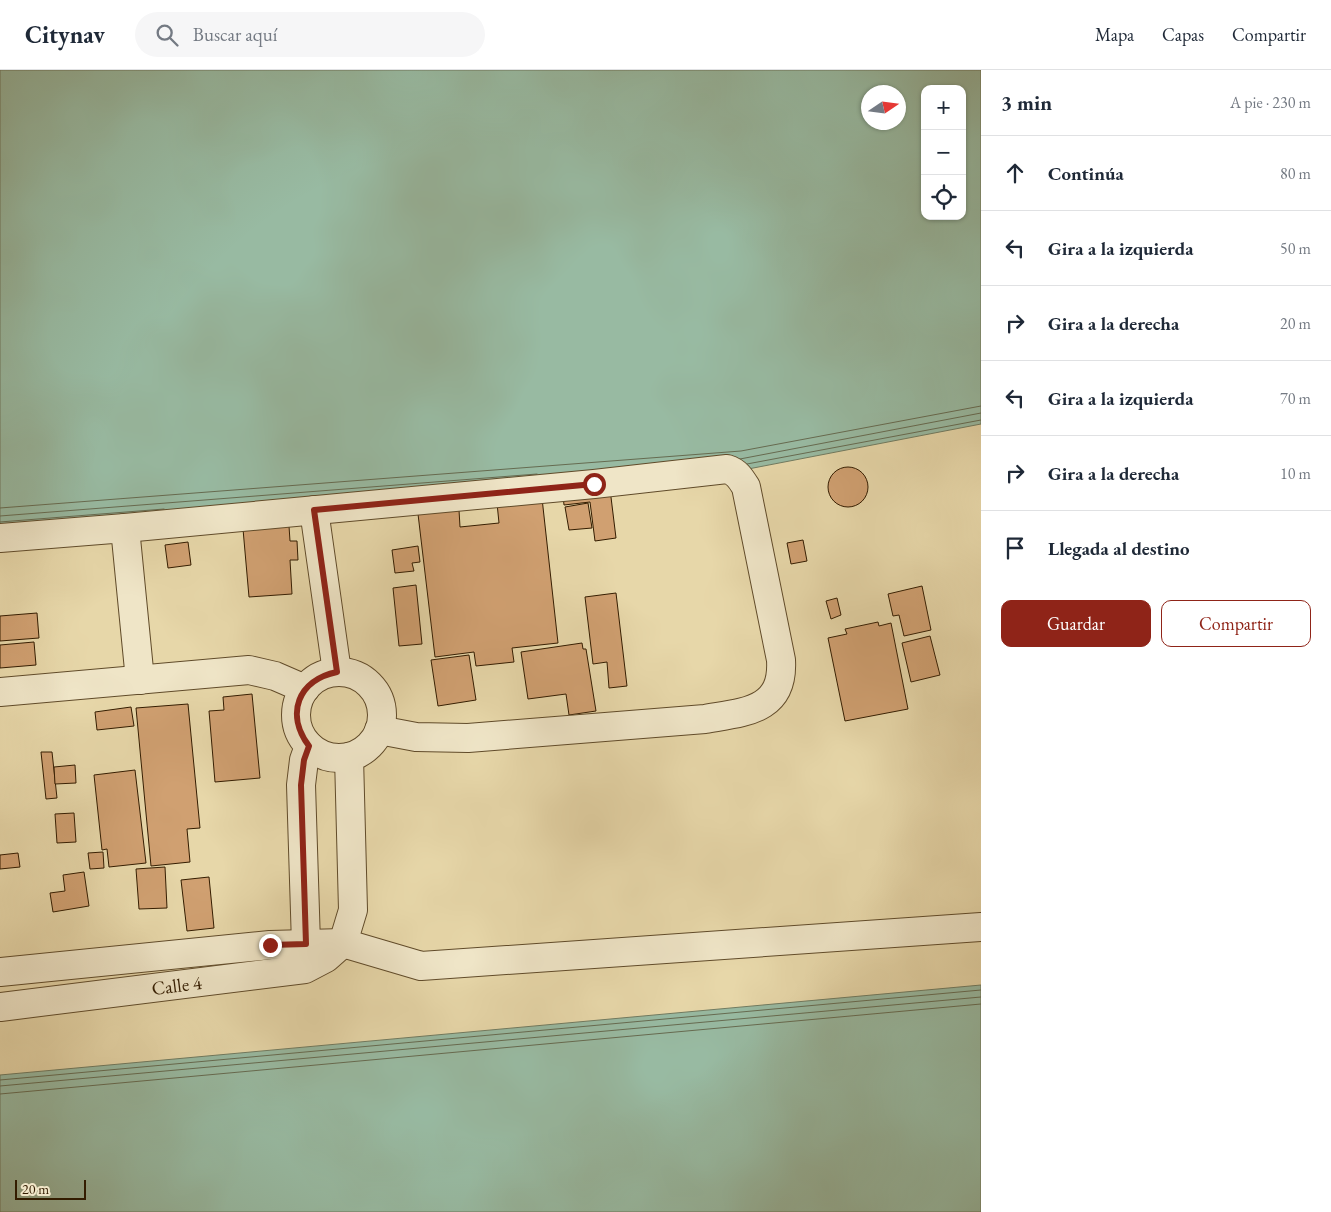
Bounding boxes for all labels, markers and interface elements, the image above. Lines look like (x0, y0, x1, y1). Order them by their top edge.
search box (135, 12, 485, 57)
text: Citynav (25, 19, 105, 50)
icon: search (153, 21, 181, 49)
text: Buscar aquí (193, 22, 277, 47)
text: Mapa (1095, 23, 1134, 46)
text: Capas (1162, 23, 1204, 46)
text: Compartir (1232, 23, 1306, 46)
north arrow (861, 85, 906, 130)
map controls (921, 85, 966, 220)
button: + (921, 85, 966, 130)
text: 3 min (1001, 89, 1052, 116)
text: A pie · 230 m (1230, 92, 1311, 113)
button: − (921, 130, 966, 175)
icon: ahead (1001, 159, 1029, 187)
text: Continúa (1048, 161, 1124, 186)
text: 80 m (1280, 163, 1311, 184)
button: locate (921, 175, 966, 220)
icon: left (1001, 234, 1029, 262)
text: Gira a la izquierda (1048, 236, 1194, 261)
text: 50 m (1280, 238, 1311, 259)
icon: right (1001, 309, 1029, 337)
text: Gira a la derecha (1048, 311, 1179, 336)
text: 20 m (1280, 313, 1311, 334)
icon: left (1001, 384, 1029, 412)
text: Gira a la izquierda (1048, 386, 1194, 411)
text: 70 m (1280, 388, 1311, 409)
icon: right (1001, 459, 1029, 487)
text: Gira a la derecha (1048, 461, 1179, 486)
text: 10 m (1280, 463, 1311, 484)
route start (583, 473, 606, 496)
icon: arrive (1001, 534, 1029, 562)
text: Llegada al destino (1048, 536, 1190, 561)
button: Guardar (1001, 600, 1151, 647)
button: Compartir (1161, 600, 1311, 647)
route end (259, 934, 282, 957)
street label: Calle 4 (150, 970, 204, 1001)
scale bar (15, 1177, 86, 1200)
text: 20 m (22, 1180, 49, 1198)

